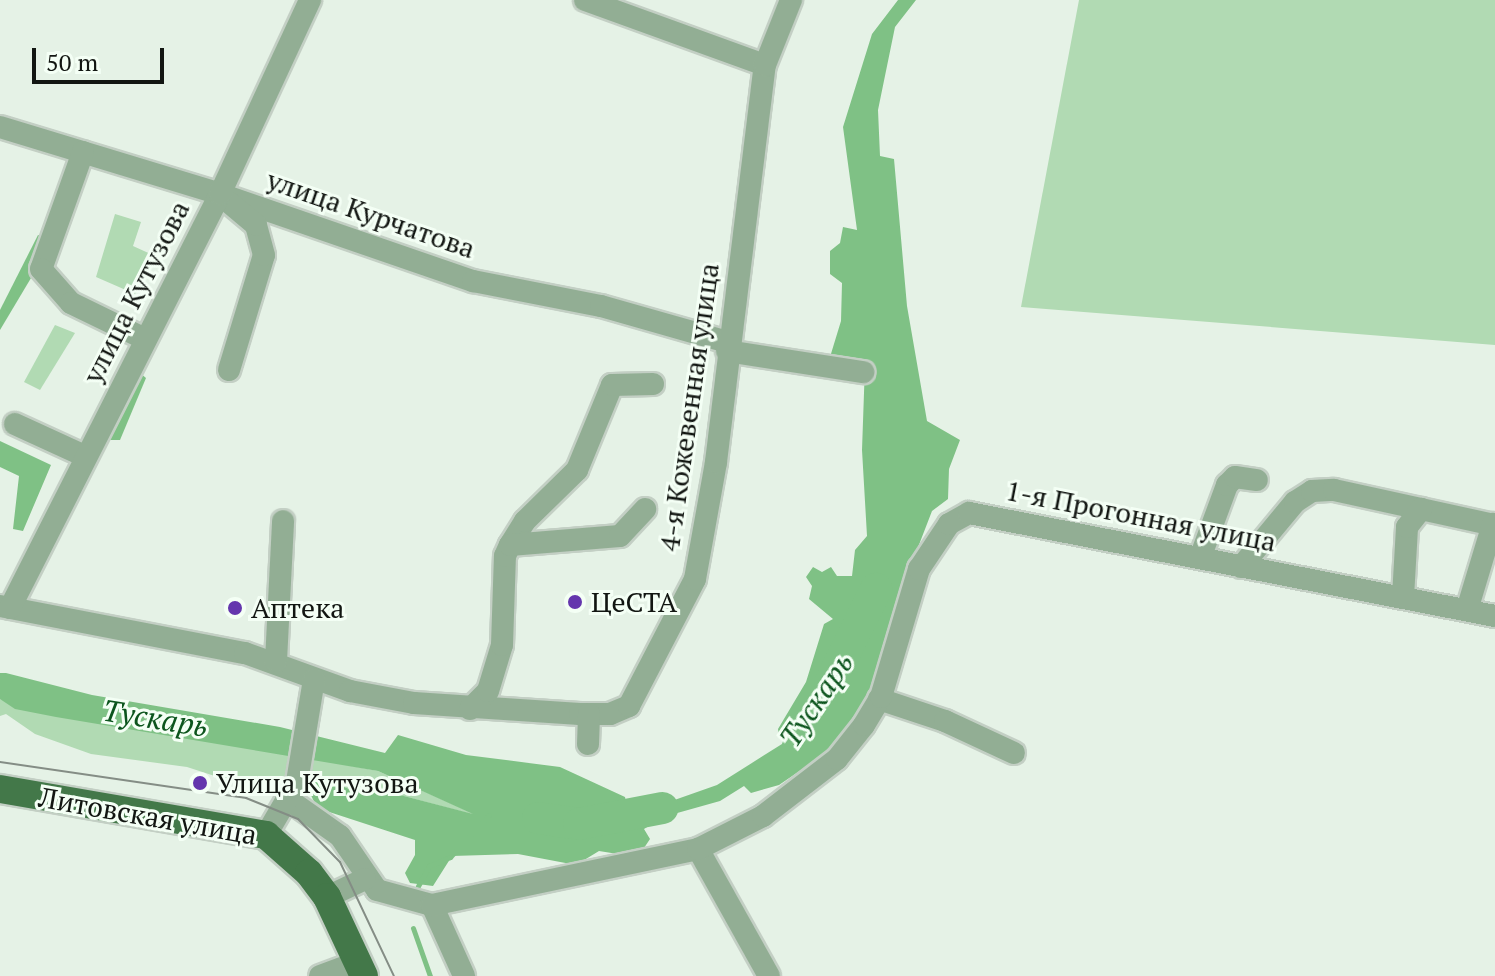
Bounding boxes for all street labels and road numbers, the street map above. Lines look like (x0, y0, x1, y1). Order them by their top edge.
street label: улица Курчатова (263, 163, 479, 265)
street label: улица Кутузова (76, 195, 196, 389)
street label: 4-я Кожевенная улица (652, 261, 726, 553)
street label: 1-я Прогонная улица (1003, 473, 1279, 559)
street label: Литовская улица (36, 780, 260, 852)

